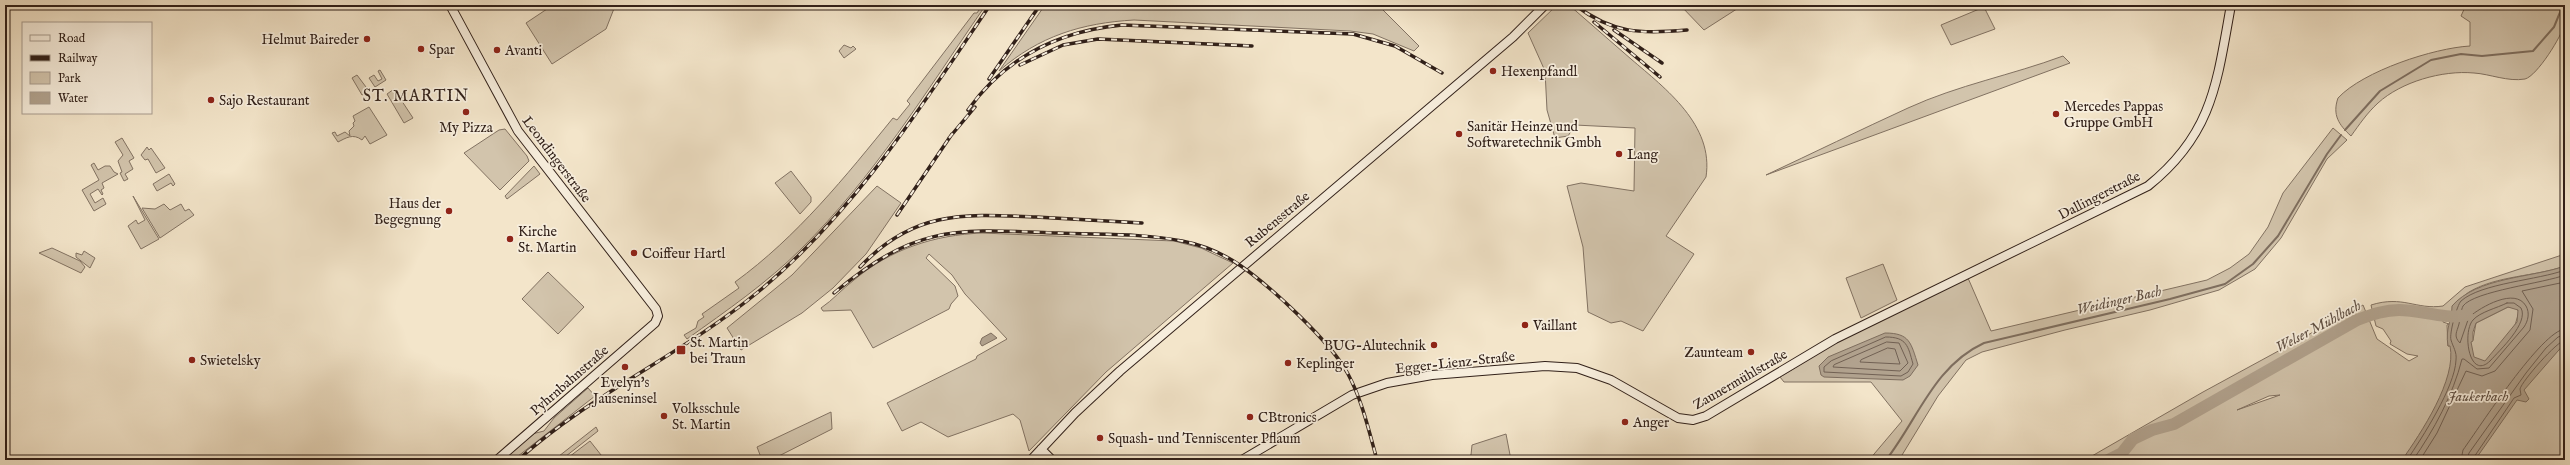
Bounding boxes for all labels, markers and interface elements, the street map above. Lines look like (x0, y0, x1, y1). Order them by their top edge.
legend (22, 22, 152, 114)
text: Road (58, 31, 86, 46)
place label: Helmut Baireder (261, 31, 359, 49)
marker: Helmut Baireder (362, 34, 372, 44)
place label: Spar (429, 41, 455, 59)
place label: Avanti (504, 42, 543, 60)
marker: Spar (416, 44, 426, 54)
marker: Avanti (492, 45, 502, 55)
text: Railway (58, 51, 97, 66)
place label: Hexenpfandl (1501, 63, 1577, 81)
marker: Hexenpfandl (1488, 66, 1498, 76)
text: Park (58, 71, 81, 86)
district label: ST. MARTIN (363, 87, 469, 107)
text: Water (58, 91, 89, 106)
place label: Sajo Restaurant (219, 92, 310, 110)
marker: Sajo Restaurant (206, 95, 216, 105)
place label: Mercedes Pappas Gruppe GmbH (2064, 98, 2163, 132)
marker: My Pizza (461, 107, 471, 117)
marker: Mercedes Pappas Gruppe GmbH (2051, 109, 2061, 119)
street label: Leondingerstraße (518, 113, 595, 207)
place label: Sanitär Heinze und Softwaretechnik Gmbh (1467, 118, 1602, 152)
place label: My Pizza (439, 119, 494, 137)
marker: Sanitär Heinze und Softwaretechnik Gmbh (1454, 129, 1464, 139)
place label: Lang (1627, 146, 1658, 164)
marker: Lang (1614, 149, 1624, 159)
street label: Dallingerstraße (2055, 167, 2144, 224)
street label: Rubensstraße (1242, 187, 1314, 252)
place label: Haus der Begegnung (374, 195, 441, 229)
marker: Haus der Begegnung (444, 206, 454, 216)
place label: Kirche St. Martin (518, 223, 577, 257)
marker: Kirche St. Martin (505, 234, 515, 244)
place label: Coiffeur Hartl (642, 245, 725, 263)
marker: Coiffeur Hartl (629, 248, 639, 258)
water label: Weidinger Bach (2075, 281, 2164, 320)
water label: Welser Mühlbach (2272, 296, 2365, 357)
place label: Vaillant (1532, 317, 1577, 335)
marker: Vaillant (1520, 320, 1530, 330)
place label: St. Martin bei Traun (690, 334, 749, 368)
place label: BUG-Alutechnik (1324, 337, 1427, 355)
marker: BUG-Alutechnik (1429, 340, 1439, 350)
street label: Pyhrnbahnstraße (527, 341, 613, 420)
marker: St. Martin bei Traun (675, 344, 687, 356)
place label: Zaunteam (1684, 344, 1743, 362)
street label: Zaunermühlstraße (1690, 345, 1791, 414)
marker: Zaunteam (1746, 347, 1756, 357)
street label: Egger-Lienz-Straße (1394, 348, 1516, 378)
place label: Swietelsky (200, 352, 261, 370)
marker: Swietelsky (187, 355, 197, 365)
place label: Keplinger (1296, 355, 1354, 373)
marker: Keplinger (1283, 358, 1293, 368)
marker: Evelyn's Jauseninsel (620, 362, 630, 372)
place label: Evelyn's Jauseninsel (591, 374, 657, 408)
water label: Jaukerbach (2447, 387, 2509, 406)
place label: Volksschule St. Martin (671, 400, 740, 434)
place label: CBtronics (1258, 409, 1317, 427)
marker: Volksschule St. Martin (659, 411, 669, 421)
marker: CBtronics (1245, 412, 1255, 422)
place label: Anger (1632, 414, 1669, 432)
marker: Anger (1620, 417, 1630, 427)
place label: Squash- und Tenniscenter Pflaum (1108, 430, 1301, 448)
marker: Squash- und Tenniscenter Pflaum (1095, 433, 1105, 443)

